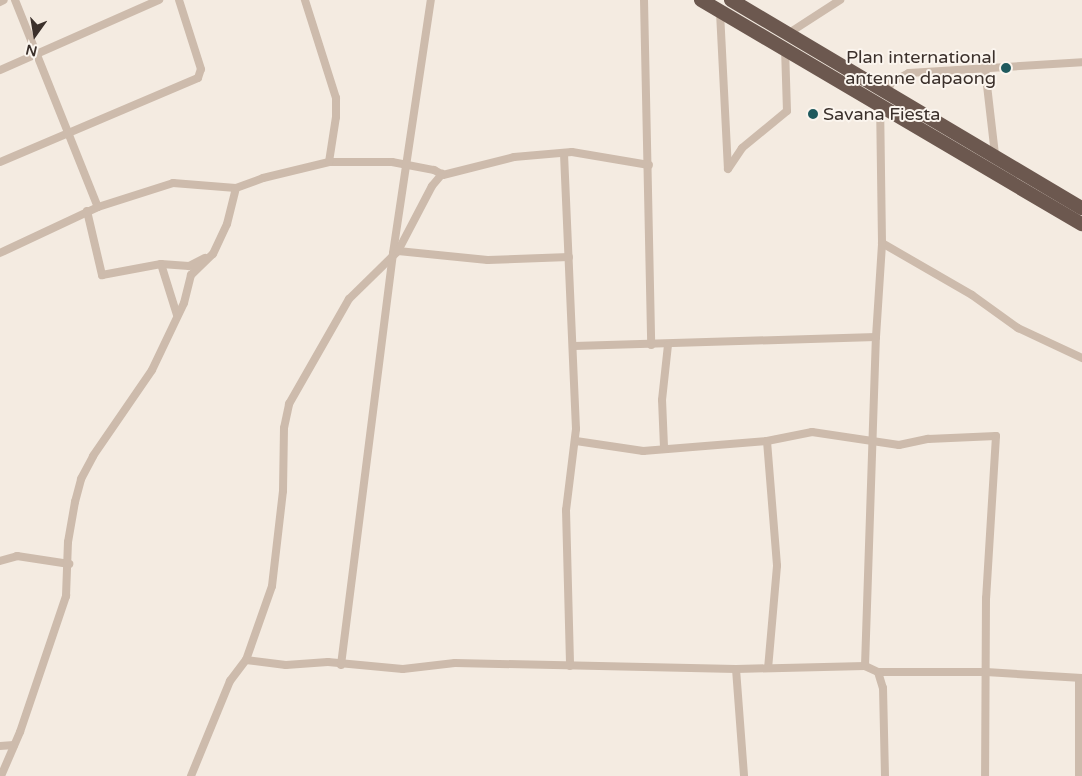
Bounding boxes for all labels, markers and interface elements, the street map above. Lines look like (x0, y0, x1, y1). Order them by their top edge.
north arrow (10, 10, 60, 60)
text: N (24, 41, 39, 60)
place label: Plan international antenne dapaong (845, 47, 996, 90)
marker: Plan international antenne dapaong (1000, 62, 1012, 74)
place label: Savana Fiesta (823, 103, 940, 125)
marker: Savana Fiesta (807, 108, 819, 120)

